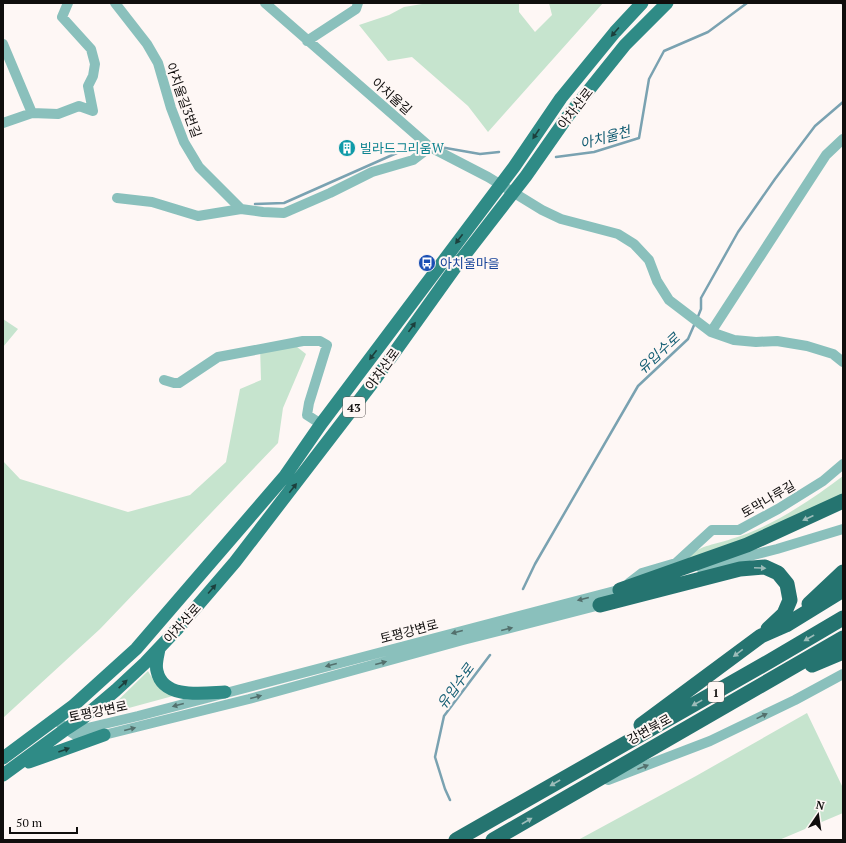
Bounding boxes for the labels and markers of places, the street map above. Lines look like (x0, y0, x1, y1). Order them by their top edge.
building icon: 빌라드그리움W (337, 138, 357, 158)
place label: 빌라드그리움W (360, 139, 445, 157)
bus stop icon: 아치울마을 (417, 253, 437, 273)
place label: 아치울마을 (440, 254, 500, 272)

